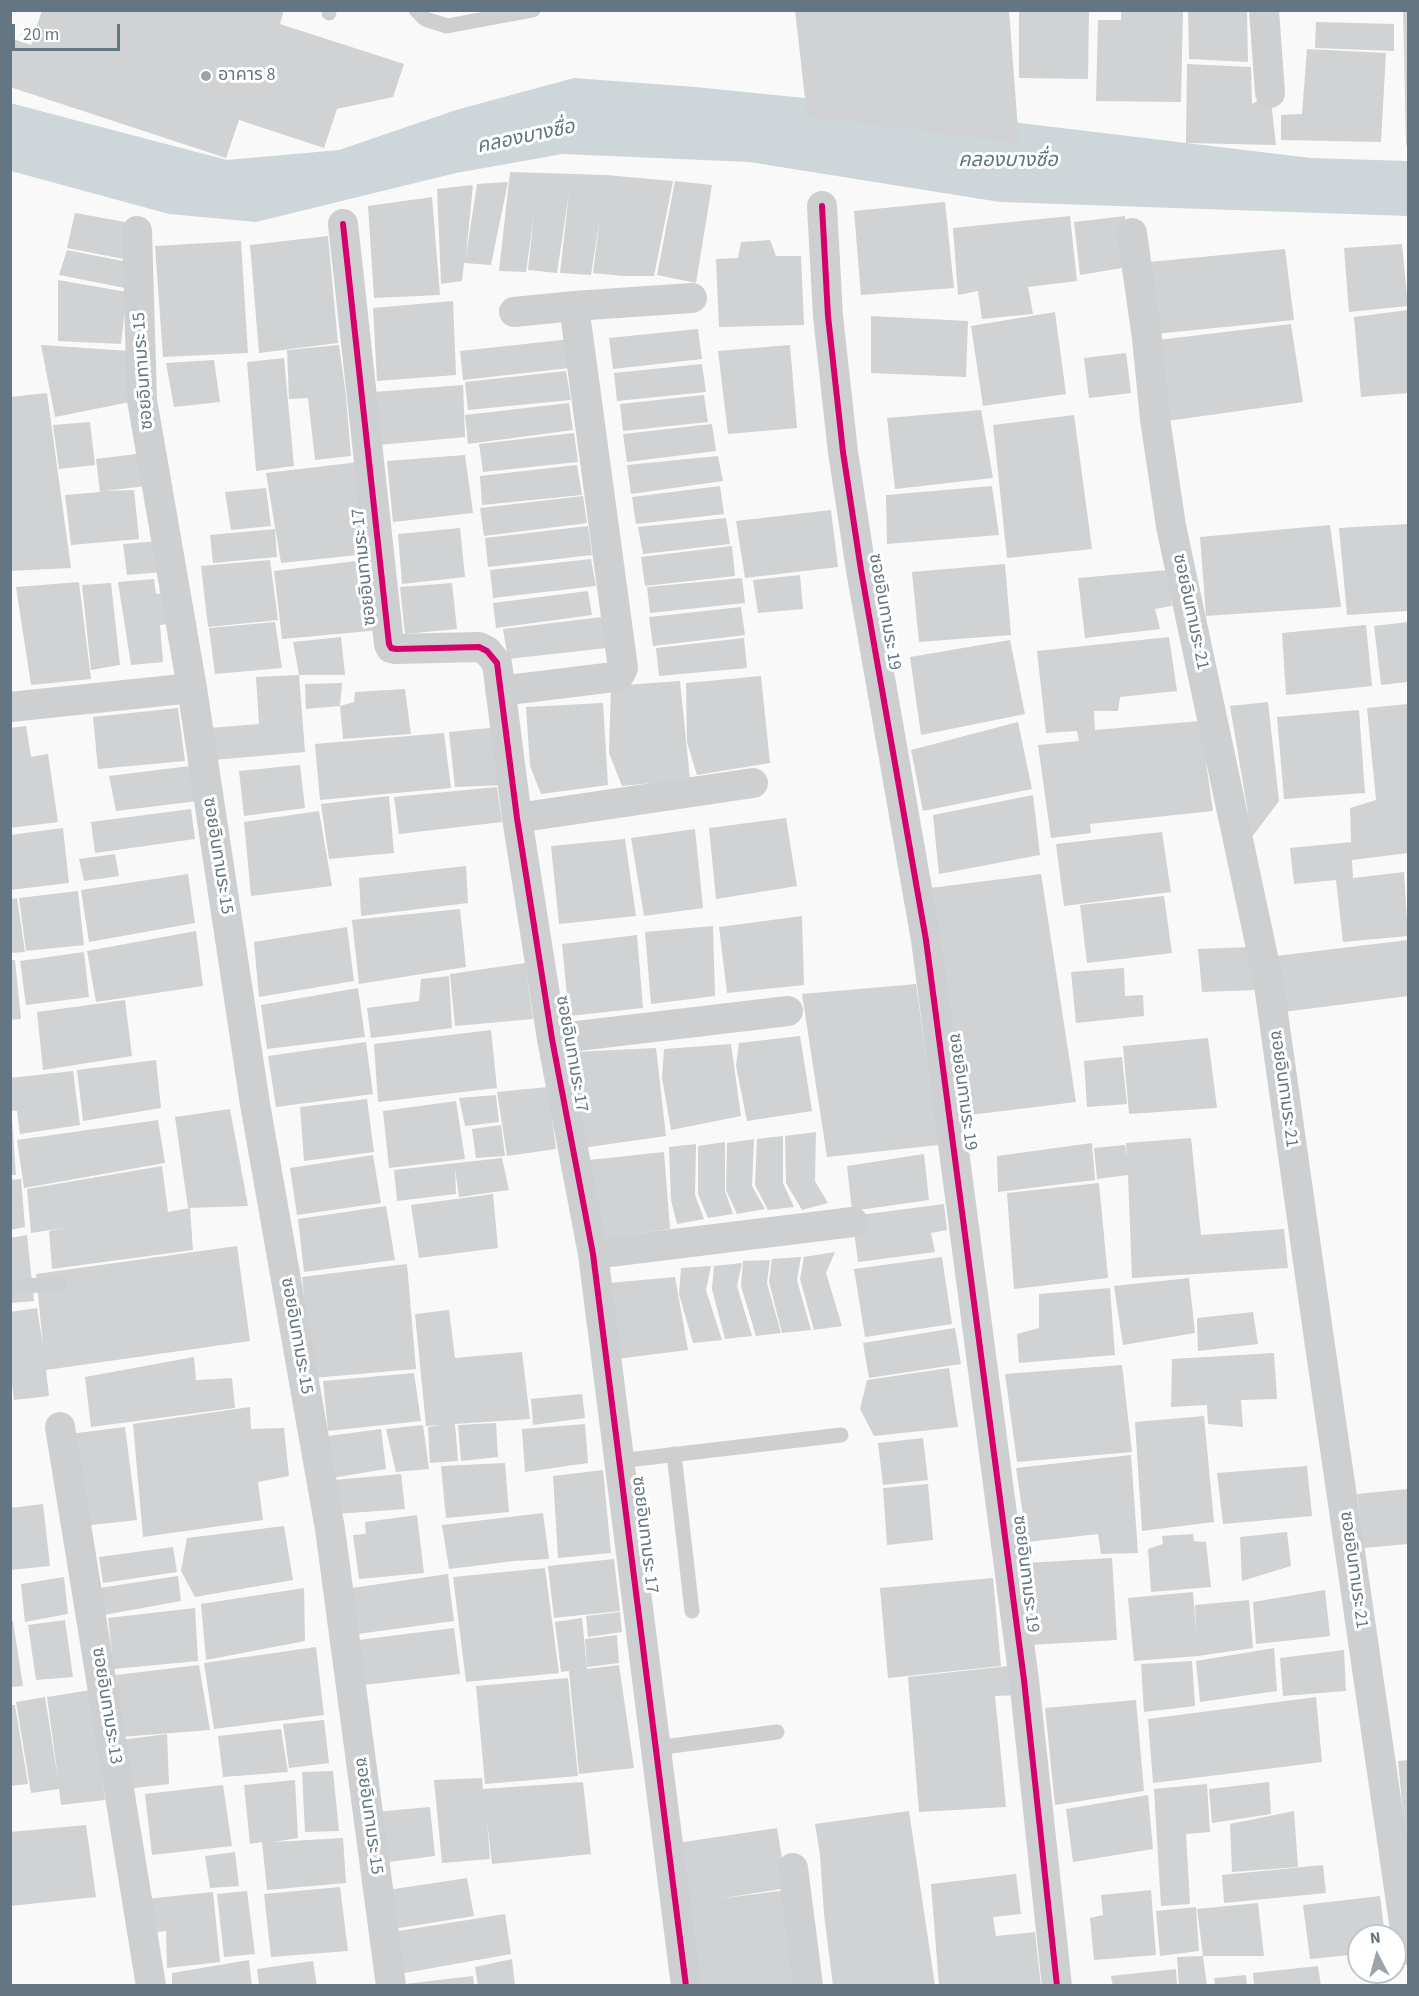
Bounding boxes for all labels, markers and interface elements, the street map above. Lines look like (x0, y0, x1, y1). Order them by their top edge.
scale bar (15, 12, 123, 50)
text: 20 m (23, 22, 59, 47)
place label: อาคาร 8 (218, 65, 275, 87)
marker: อาคาร 8 (199, 69, 213, 83)
water label: คลองบางซื่อ (475, 116, 577, 160)
water label: คลองบางซื่อ (958, 150, 1058, 174)
street label: ซอยอินทามระ 15 (129, 311, 159, 431)
street label: ซอยอินทามระ 17 (348, 507, 382, 627)
street label: ซอยอินทามระ 19 (863, 552, 905, 672)
street label: ซอยอินทามระ 21 (1167, 552, 1213, 672)
street label: ซอยอินทามระ 15 (197, 796, 237, 916)
street label: ซอยอินทามระ 17 (550, 994, 592, 1114)
street label: ซอยอินทามระ 21 (1264, 1029, 1302, 1149)
street label: ซอยอินทามระ 19 (943, 1032, 981, 1152)
street label: ซอยอินทามระ 15 (275, 1276, 317, 1396)
street label: ซอยอินทามระ 17 (626, 1475, 662, 1595)
street label: ซอยอินทามระ 21 (1334, 1510, 1372, 1630)
street label: ซอยอินทามระ 19 (1007, 1514, 1043, 1634)
street label: ซอยอินทามระ 13 (86, 1646, 126, 1766)
street label: ซอยอินทามระ 15 (349, 1756, 387, 1876)
north arrow (1347, 1924, 1407, 1984)
text: N (1369, 1927, 1382, 1950)

